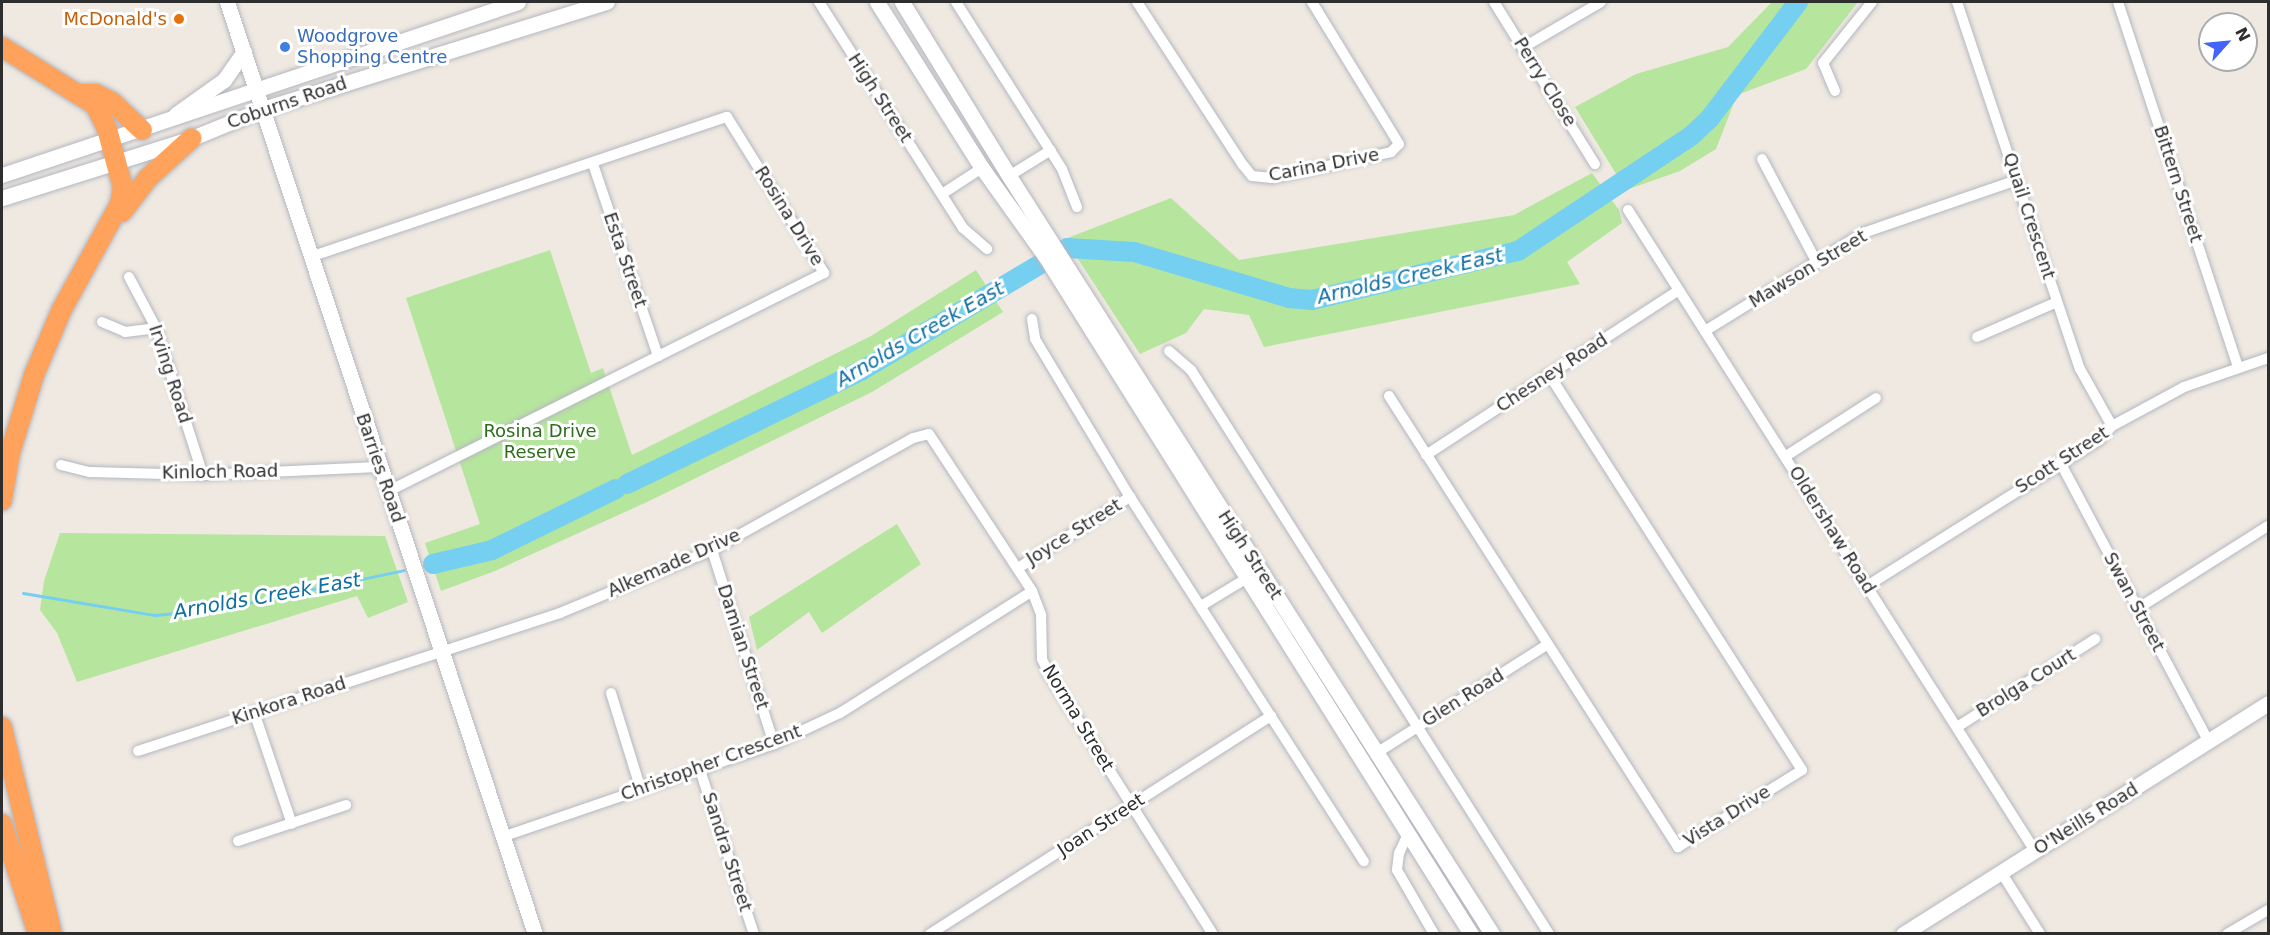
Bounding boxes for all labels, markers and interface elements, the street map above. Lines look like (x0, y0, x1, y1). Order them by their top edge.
place label: McDonald's (64, 8, 167, 30)
marker: McDonald's (172, 12, 186, 26)
north arrow (2198, 12, 2258, 72)
text: N (2231, 24, 2254, 45)
place label: Woodgrove Shopping Centre (297, 26, 447, 68)
street label: Perry Close (1509, 33, 1581, 131)
marker: Woodgrove Shopping Centre (278, 40, 292, 54)
street label: High Street (843, 49, 917, 147)
street label: Coburns Road (224, 72, 350, 134)
street label: Bittern Street (2149, 123, 2207, 245)
street label: Carina Drive (1267, 144, 1381, 186)
street label: Quail Crescent (1998, 150, 2060, 282)
street label: Rosina Drive (750, 162, 828, 270)
street label: Esta Street (599, 210, 651, 310)
street label: Mawson Street (1745, 225, 1871, 313)
water label: Arnolds Creek East (1315, 243, 1505, 309)
water label: Arnolds Creek East (832, 276, 1008, 392)
street label: Irving Road (144, 322, 196, 426)
street label: Chesney Road (1492, 329, 1612, 417)
street label: Barries Road (351, 410, 409, 526)
park label: Rosina Drive Reserve (483, 421, 597, 464)
street label: Scott Street (2011, 422, 2113, 498)
street label: Kinloch Road (162, 460, 278, 484)
street label: Oldershaw Road (1784, 462, 1880, 598)
street label: Joyce Street (1022, 494, 1126, 570)
street label: High Street (1213, 506, 1287, 604)
street label: Alkemade Drive (604, 524, 744, 602)
street label: Swan Street (2099, 549, 2169, 655)
water label: Arnolds Creek East (171, 568, 363, 624)
street label: Damian Street (713, 582, 773, 712)
street label: Brolga Court (1972, 644, 2080, 722)
street label: Norma Street (1038, 661, 1118, 775)
street label: Glen Road (1418, 664, 1508, 732)
street label: Kinkora Road (229, 672, 349, 730)
street label: Christopher Crescent (618, 720, 804, 806)
street label: O'Neills Road (2030, 778, 2142, 860)
street label: Vista Drive (1680, 781, 1774, 851)
street label: Joan Street (1054, 789, 1148, 861)
street label: Sandra Street (698, 790, 756, 914)

